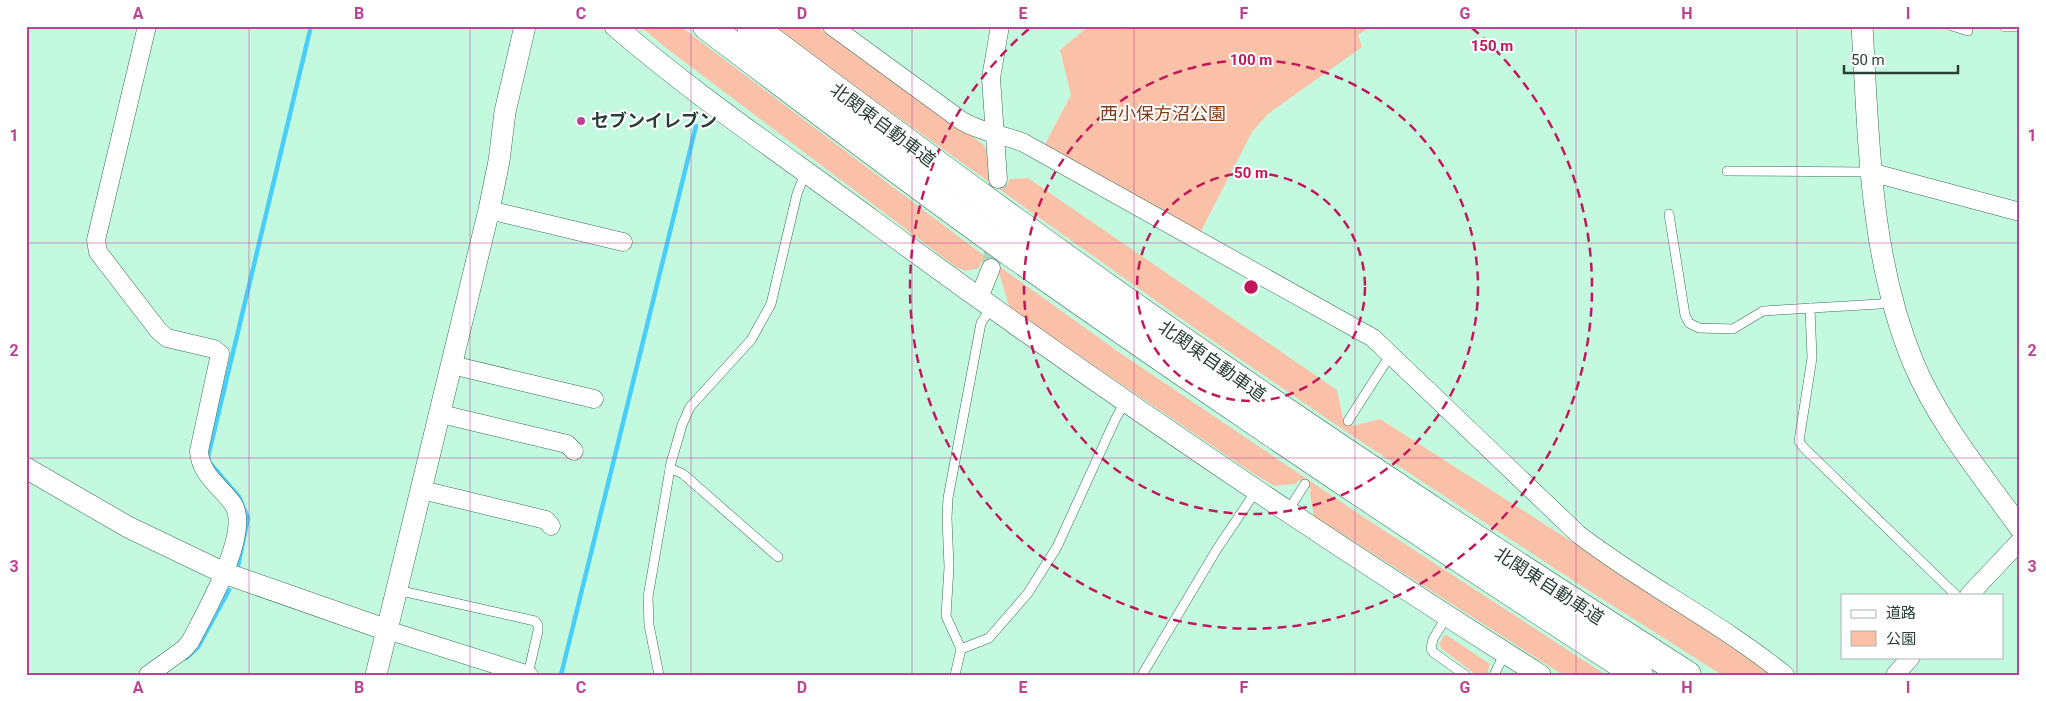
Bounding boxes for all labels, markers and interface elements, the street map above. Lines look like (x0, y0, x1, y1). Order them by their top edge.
text: A (133, 4, 144, 23)
text: B (354, 4, 364, 23)
text: C (576, 4, 586, 23)
text: D (797, 4, 807, 23)
text: E (1019, 4, 1028, 23)
text: F (1240, 4, 1249, 23)
text: G (1460, 4, 1471, 23)
text: H (1681, 4, 1693, 23)
text: I (1906, 4, 1910, 23)
text: 150 m (1471, 37, 1513, 55)
scale bar (1844, 42, 1957, 74)
text: 100 m (1230, 51, 1272, 69)
text: 50 m (1851, 51, 1885, 69)
street label: 北関東自動車道 (827, 78, 940, 171)
park label: 西小保方沼公園 (1100, 103, 1226, 124)
place label: セブンイレブン (591, 110, 717, 131)
marker: セブンイレブン (575, 115, 587, 127)
text: 1 (9, 126, 19, 145)
text: 1 (2027, 126, 2037, 145)
text: 50 m (1234, 164, 1268, 182)
centre of rings (1242, 278, 1260, 296)
street label: 北関東自動車道 (1155, 316, 1270, 405)
text: 2 (9, 341, 19, 360)
text: 2 (2027, 341, 2037, 360)
street label: 北関東自動車道 (1491, 542, 1608, 629)
text: 3 (9, 557, 19, 576)
text: 3 (2027, 557, 2037, 576)
legend (1841, 594, 2004, 658)
text: 道路 (1886, 604, 1916, 622)
text: 公園 (1886, 630, 1916, 648)
text: A (133, 678, 144, 697)
text: B (354, 678, 364, 697)
text: C (576, 678, 586, 697)
text: D (797, 678, 807, 697)
text: E (1019, 678, 1028, 697)
text: F (1240, 678, 1249, 697)
text: G (1460, 678, 1471, 697)
text: H (1681, 678, 1693, 697)
text: I (1906, 678, 1910, 697)

